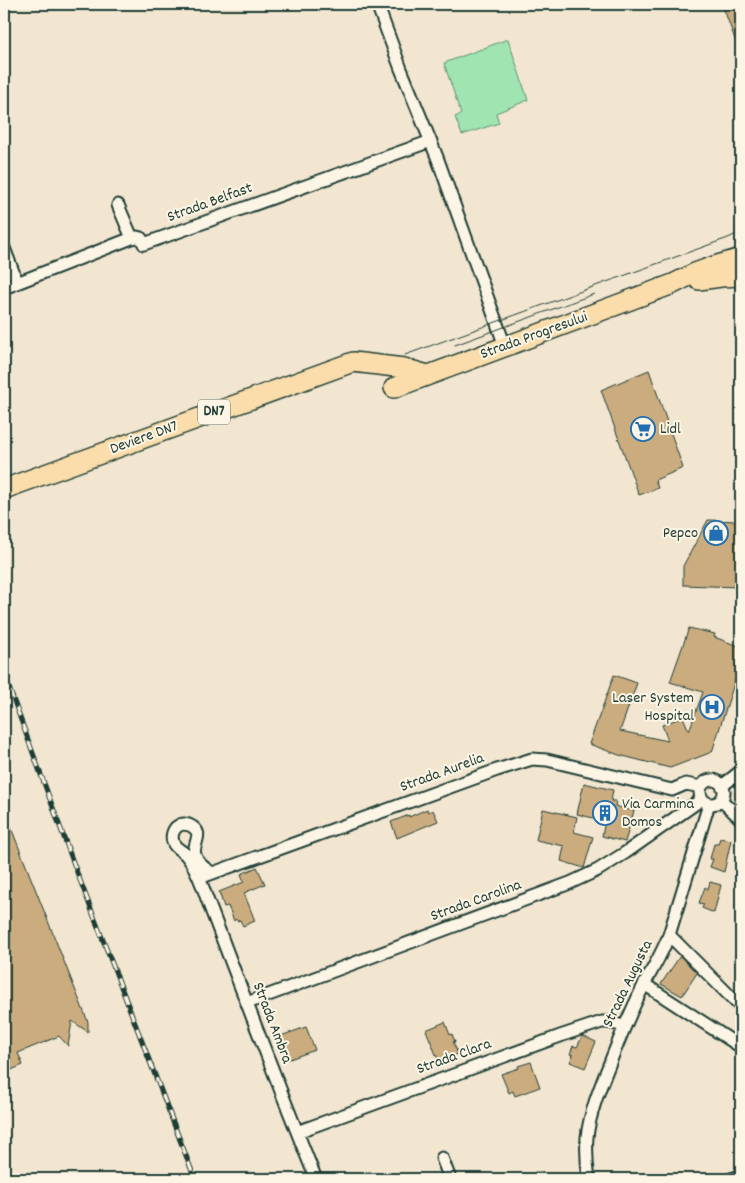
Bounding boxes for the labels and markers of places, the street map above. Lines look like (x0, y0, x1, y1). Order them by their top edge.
supermarket icon: Lidl (630, 416, 656, 442)
place label: Lidl (660, 418, 681, 441)
shop icon: Pepco (703, 520, 729, 546)
place label: Pepco (663, 522, 698, 545)
place label: Laser System Hospital (612, 687, 694, 728)
hospital icon: Laser System Hospital (699, 694, 725, 720)
place label: Via Carmina Domos (622, 793, 694, 834)
building icon: Via Carmina Domos (592, 800, 618, 826)

